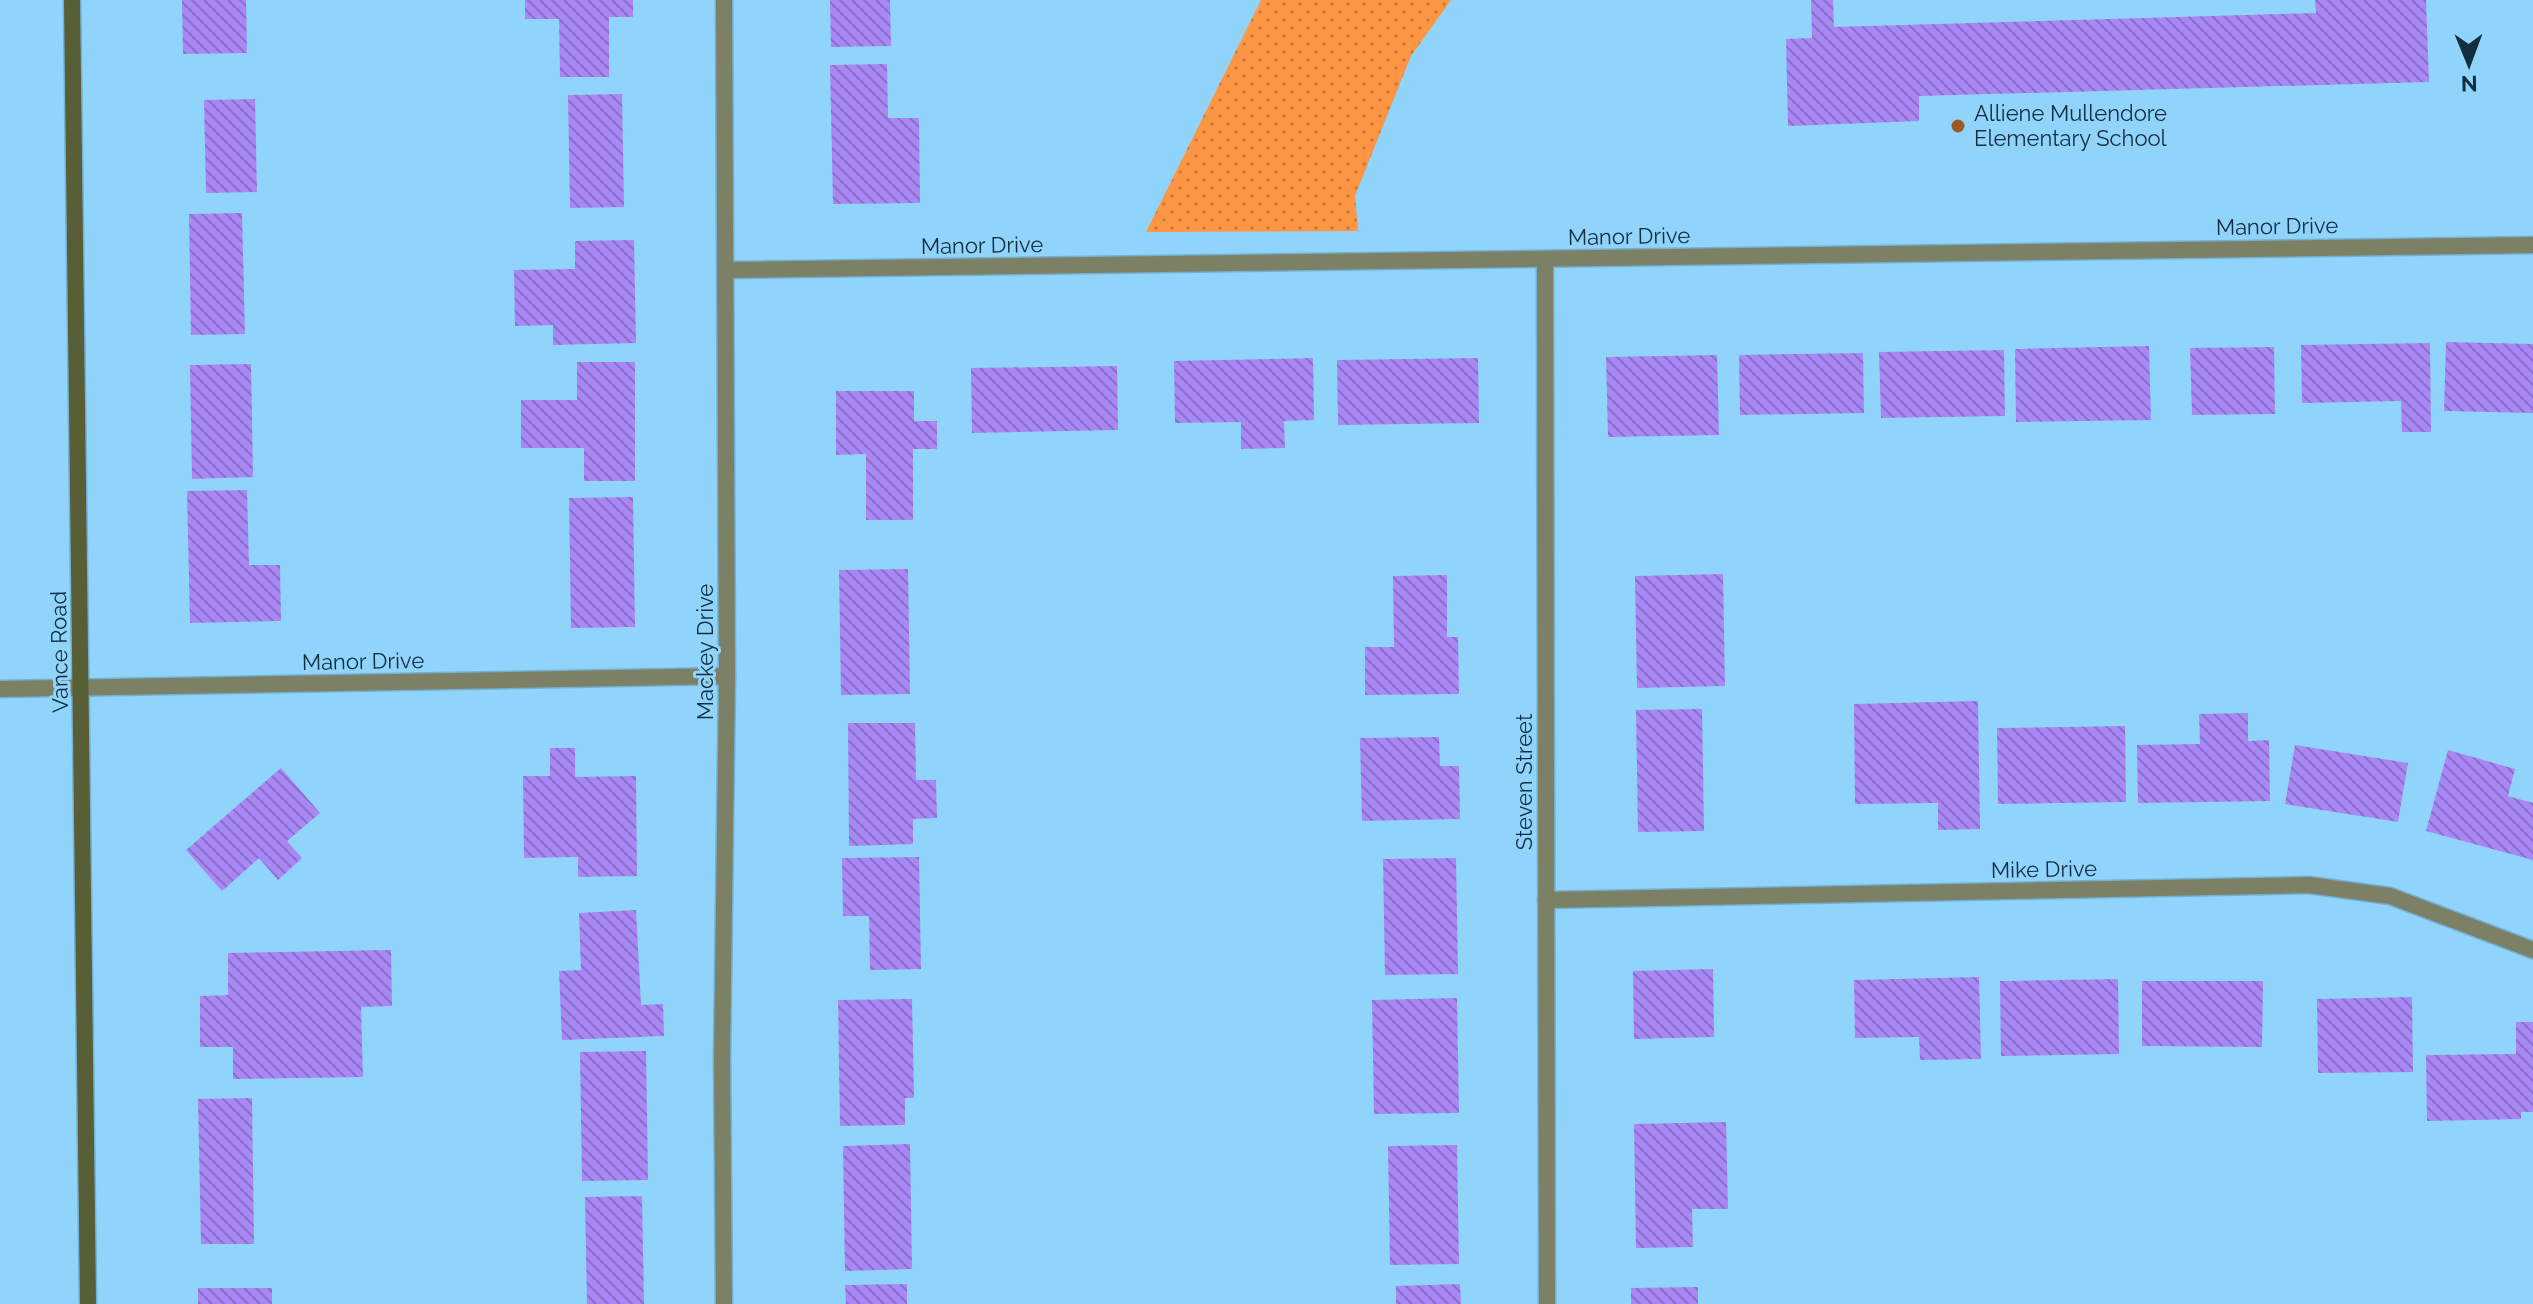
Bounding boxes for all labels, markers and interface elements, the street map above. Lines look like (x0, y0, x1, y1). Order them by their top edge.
north arrow (2429, 24, 2509, 104)
text: N (2461, 71, 2478, 97)
place label: Alliene Mullendore Elementary School (1974, 100, 2167, 151)
marker: Alliene Mullendore Elementary School (1949, 117, 1967, 135)
street label: Manor Drive (2216, 212, 2339, 240)
street label: Manor Drive (1568, 222, 1691, 250)
street label: Manor Drive (921, 231, 1044, 259)
street label: Mackey Drive (692, 584, 718, 720)
street label: Vance Road (45, 591, 73, 713)
street label: Manor Drive (302, 647, 425, 675)
street label: Steven Street (1511, 713, 1537, 850)
street label: Mike Drive (1991, 855, 2097, 883)

